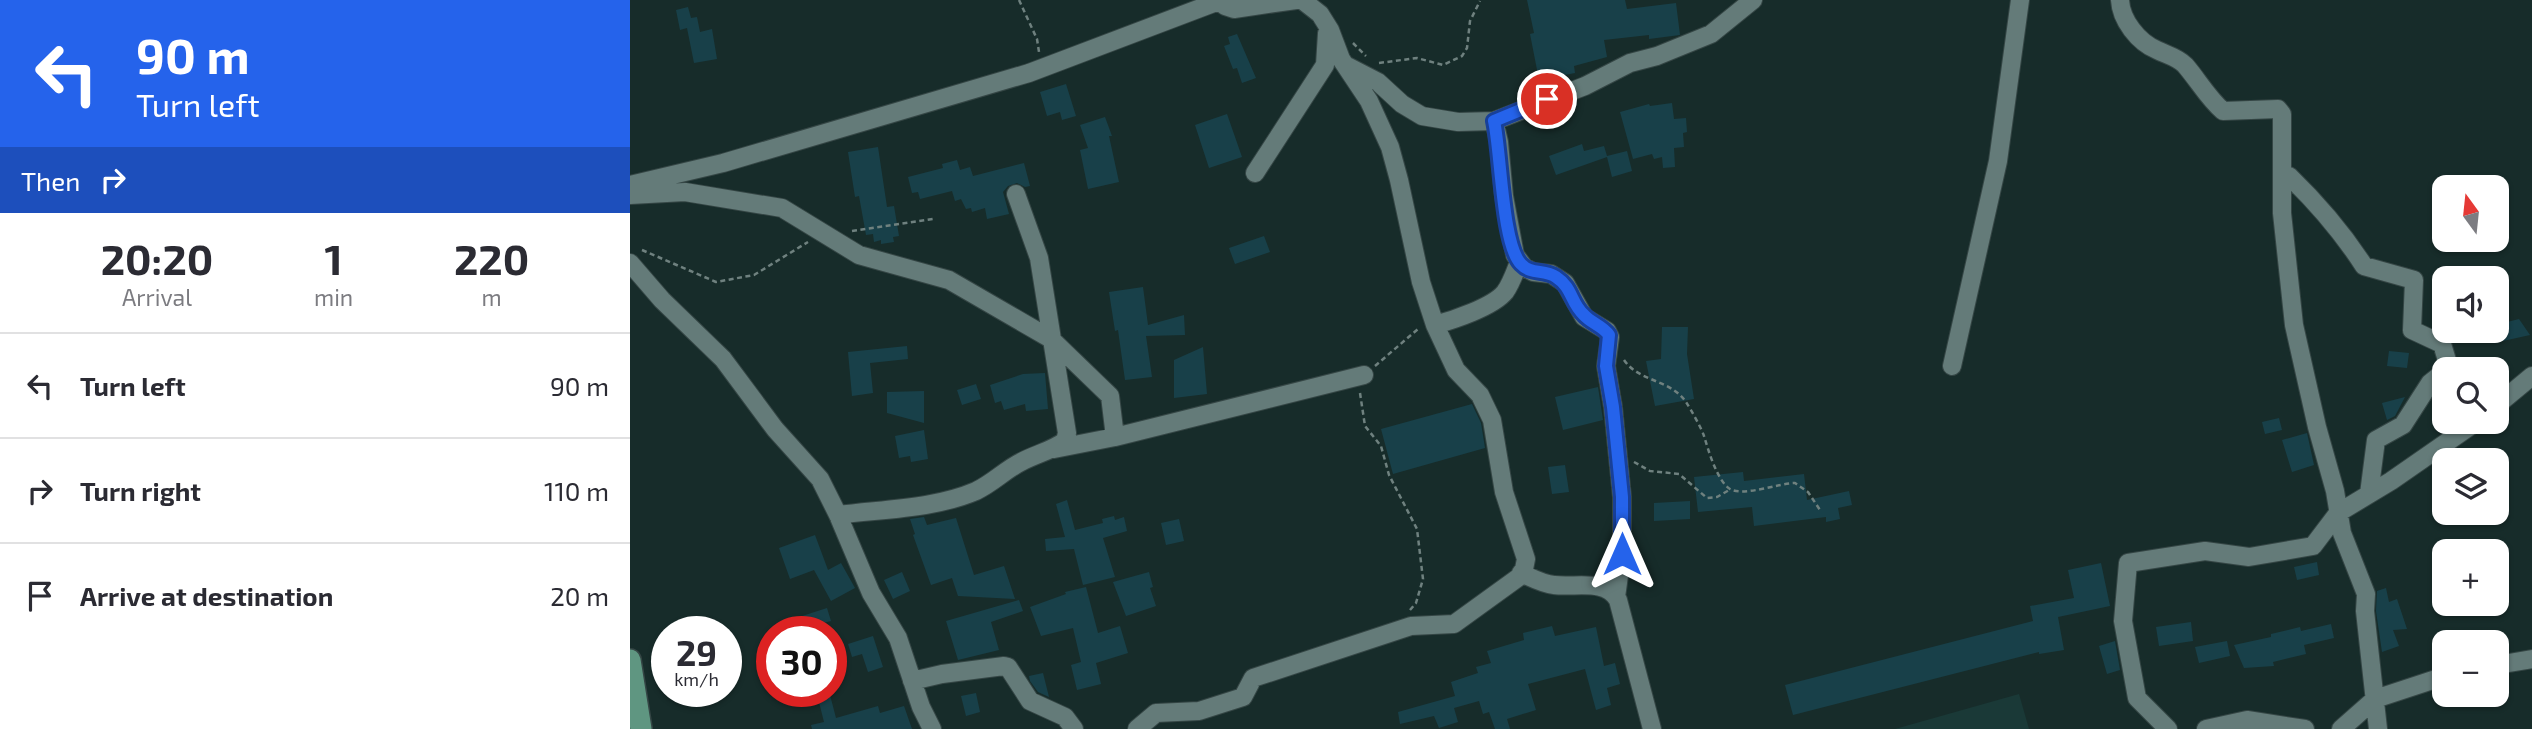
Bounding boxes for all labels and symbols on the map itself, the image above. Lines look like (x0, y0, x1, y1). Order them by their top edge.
pin (1517, 69, 1577, 129)
north arrow (2432, 175, 2510, 252)
position arrow (1585, 517, 1659, 591)
speed limit sign: 30 (756, 616, 847, 707)

